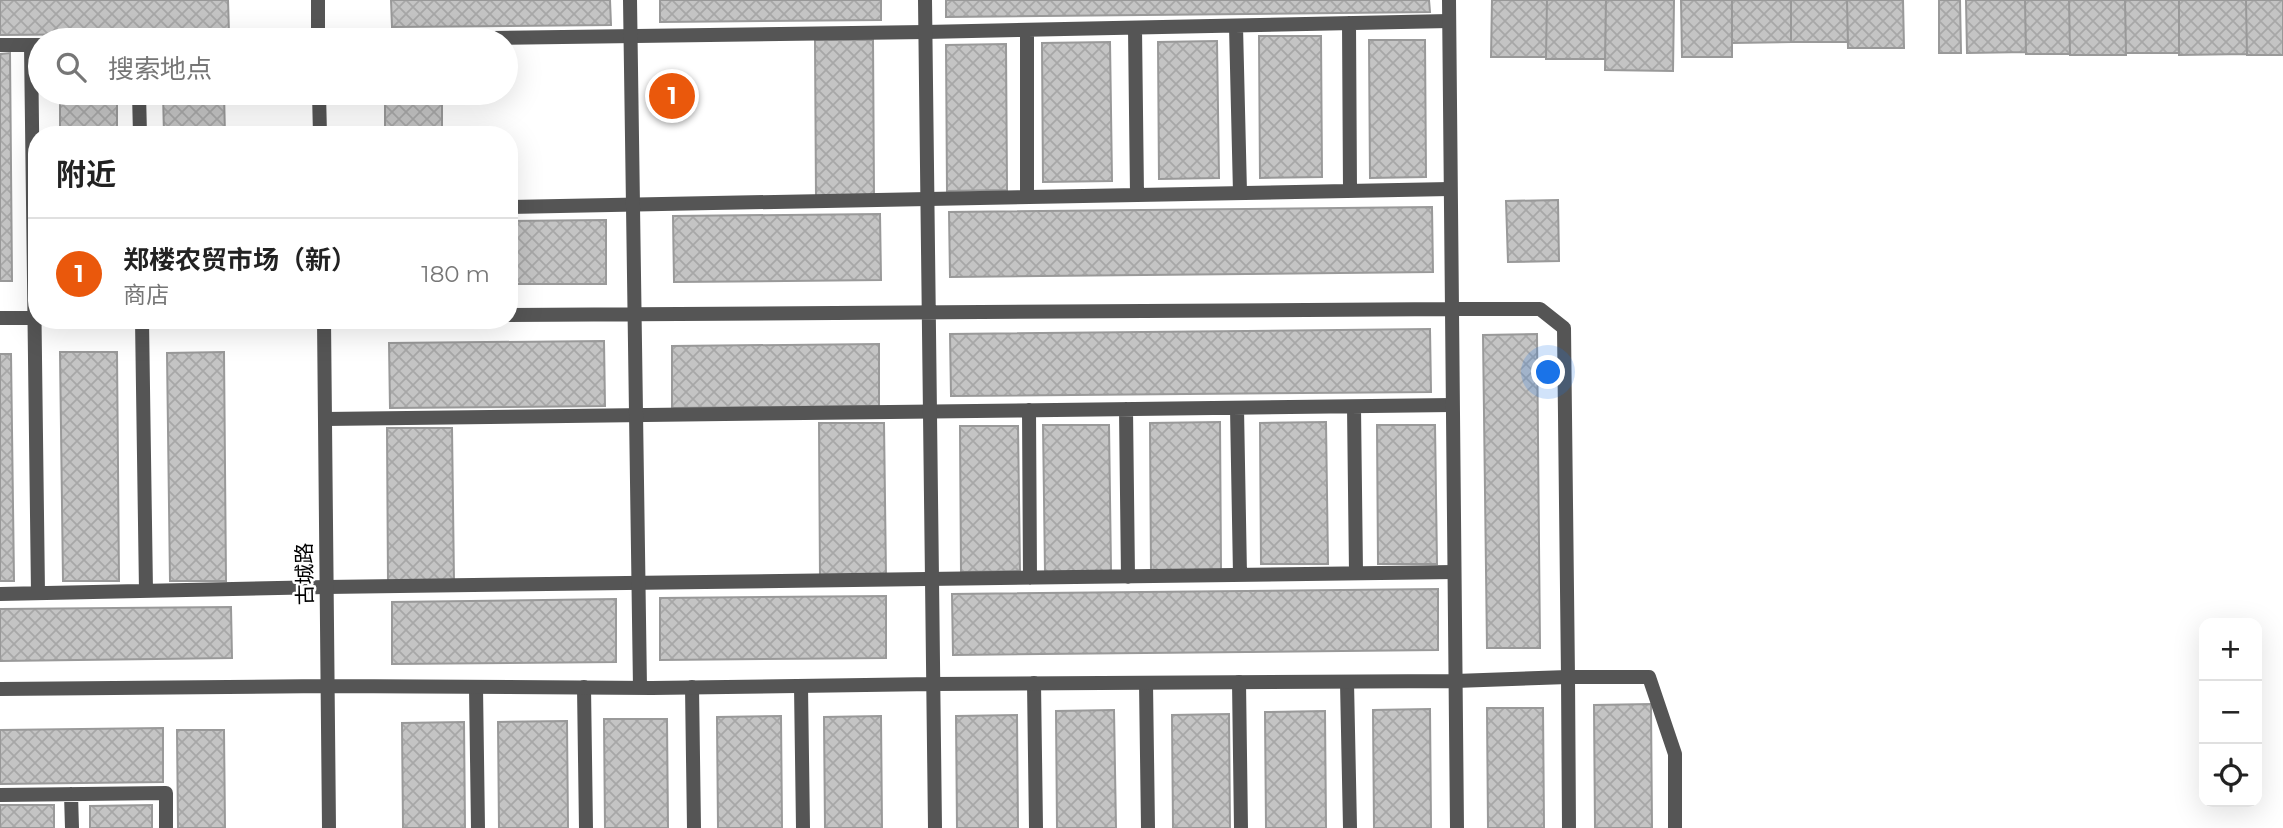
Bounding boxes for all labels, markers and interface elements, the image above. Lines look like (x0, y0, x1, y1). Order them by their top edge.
search box (28, 28, 518, 105)
icon: search (52, 48, 90, 86)
text: 搜索地点 (108, 53, 212, 85)
pin: 1 (649, 70, 695, 122)
text: 附近 (56, 156, 116, 193)
text: 郑楼农贸市场（新） (123, 244, 357, 276)
text: 1 (74, 260, 84, 288)
text: 180 m (421, 260, 490, 288)
text: 商店 (123, 281, 169, 309)
your location (1531, 355, 1565, 389)
street label: 古城路 (291, 542, 318, 606)
map controls (2199, 618, 2262, 807)
button: + (2199, 618, 2262, 681)
button: − (2199, 681, 2262, 744)
button: locate (2199, 744, 2262, 807)

